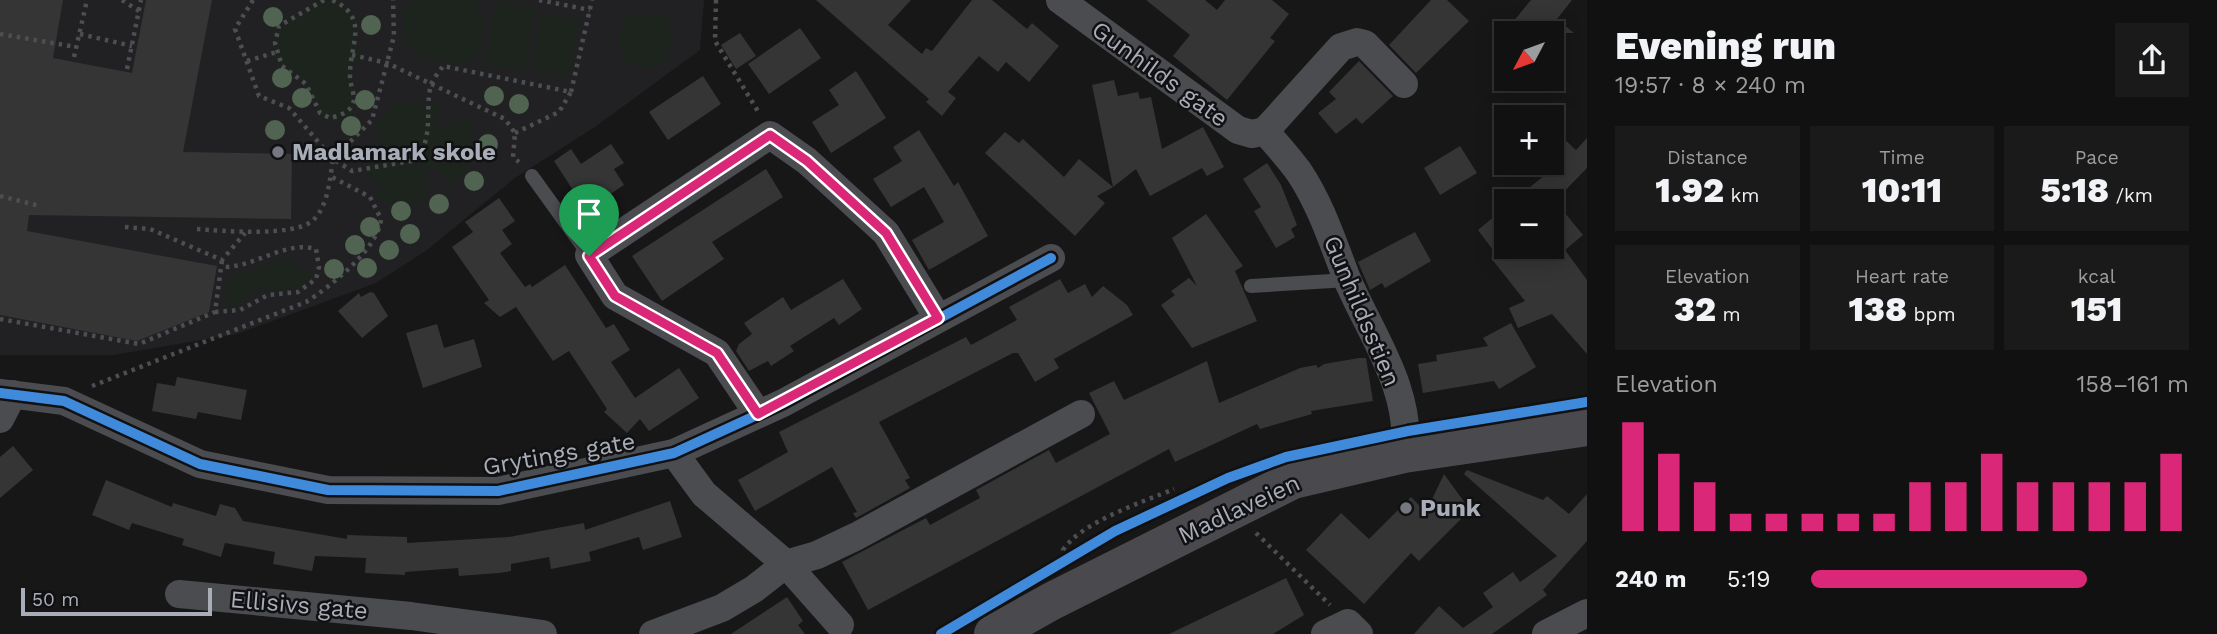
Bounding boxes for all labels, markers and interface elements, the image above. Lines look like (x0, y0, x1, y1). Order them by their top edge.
street label: Gunhilds gate (1087, 15, 1233, 133)
north arrow (1494, 21, 1564, 91)
map controls (1494, 21, 1564, 259)
button: share (2115, 23, 2189, 97)
text: Evening run (1615, 24, 1836, 68)
text: 19:57 · 8 × 240 m (1615, 72, 1806, 99)
button: + (1494, 105, 1564, 175)
place label: Madlamark skole (292, 138, 496, 166)
marker: Madlamark skole (270, 144, 286, 160)
text: Distance (1667, 146, 1748, 169)
text: Time (1879, 146, 1925, 169)
text: Pace (2075, 146, 2119, 169)
text: 1.92 (1655, 169, 1724, 211)
text: 10:11 (1862, 169, 1942, 211)
text: 5:18 (2040, 169, 2109, 211)
pin (559, 184, 619, 256)
text: km (1724, 184, 1759, 207)
text: /km (2109, 184, 2153, 207)
button: − (1494, 189, 1564, 259)
icon: arrive (570, 195, 608, 233)
street label: Gunhildsstien (1318, 231, 1406, 391)
text: Elevation (1665, 265, 1750, 288)
text: Heart rate (1855, 265, 1949, 288)
text: kcal (2078, 265, 2115, 288)
text: 32 (1674, 288, 1716, 330)
text: 138 (1848, 288, 1907, 330)
text: 151 (2071, 288, 2122, 330)
text: m (1716, 303, 1741, 326)
text: bpm (1907, 303, 1956, 326)
text: Elevation (1615, 371, 1718, 398)
text: 158–161 m (2076, 371, 2189, 398)
street label: Grytings gate (481, 427, 637, 481)
street label: Madlaveien (1174, 469, 1304, 549)
place label: Punk (1420, 494, 1481, 522)
marker: Punk (1398, 500, 1414, 516)
text: 240 m (1615, 566, 1686, 593)
text: 5:19 (1727, 566, 1770, 593)
scale bar (21, 585, 212, 617)
street label: Ellisivs gate (229, 585, 369, 625)
text: 50 m (32, 588, 79, 611)

